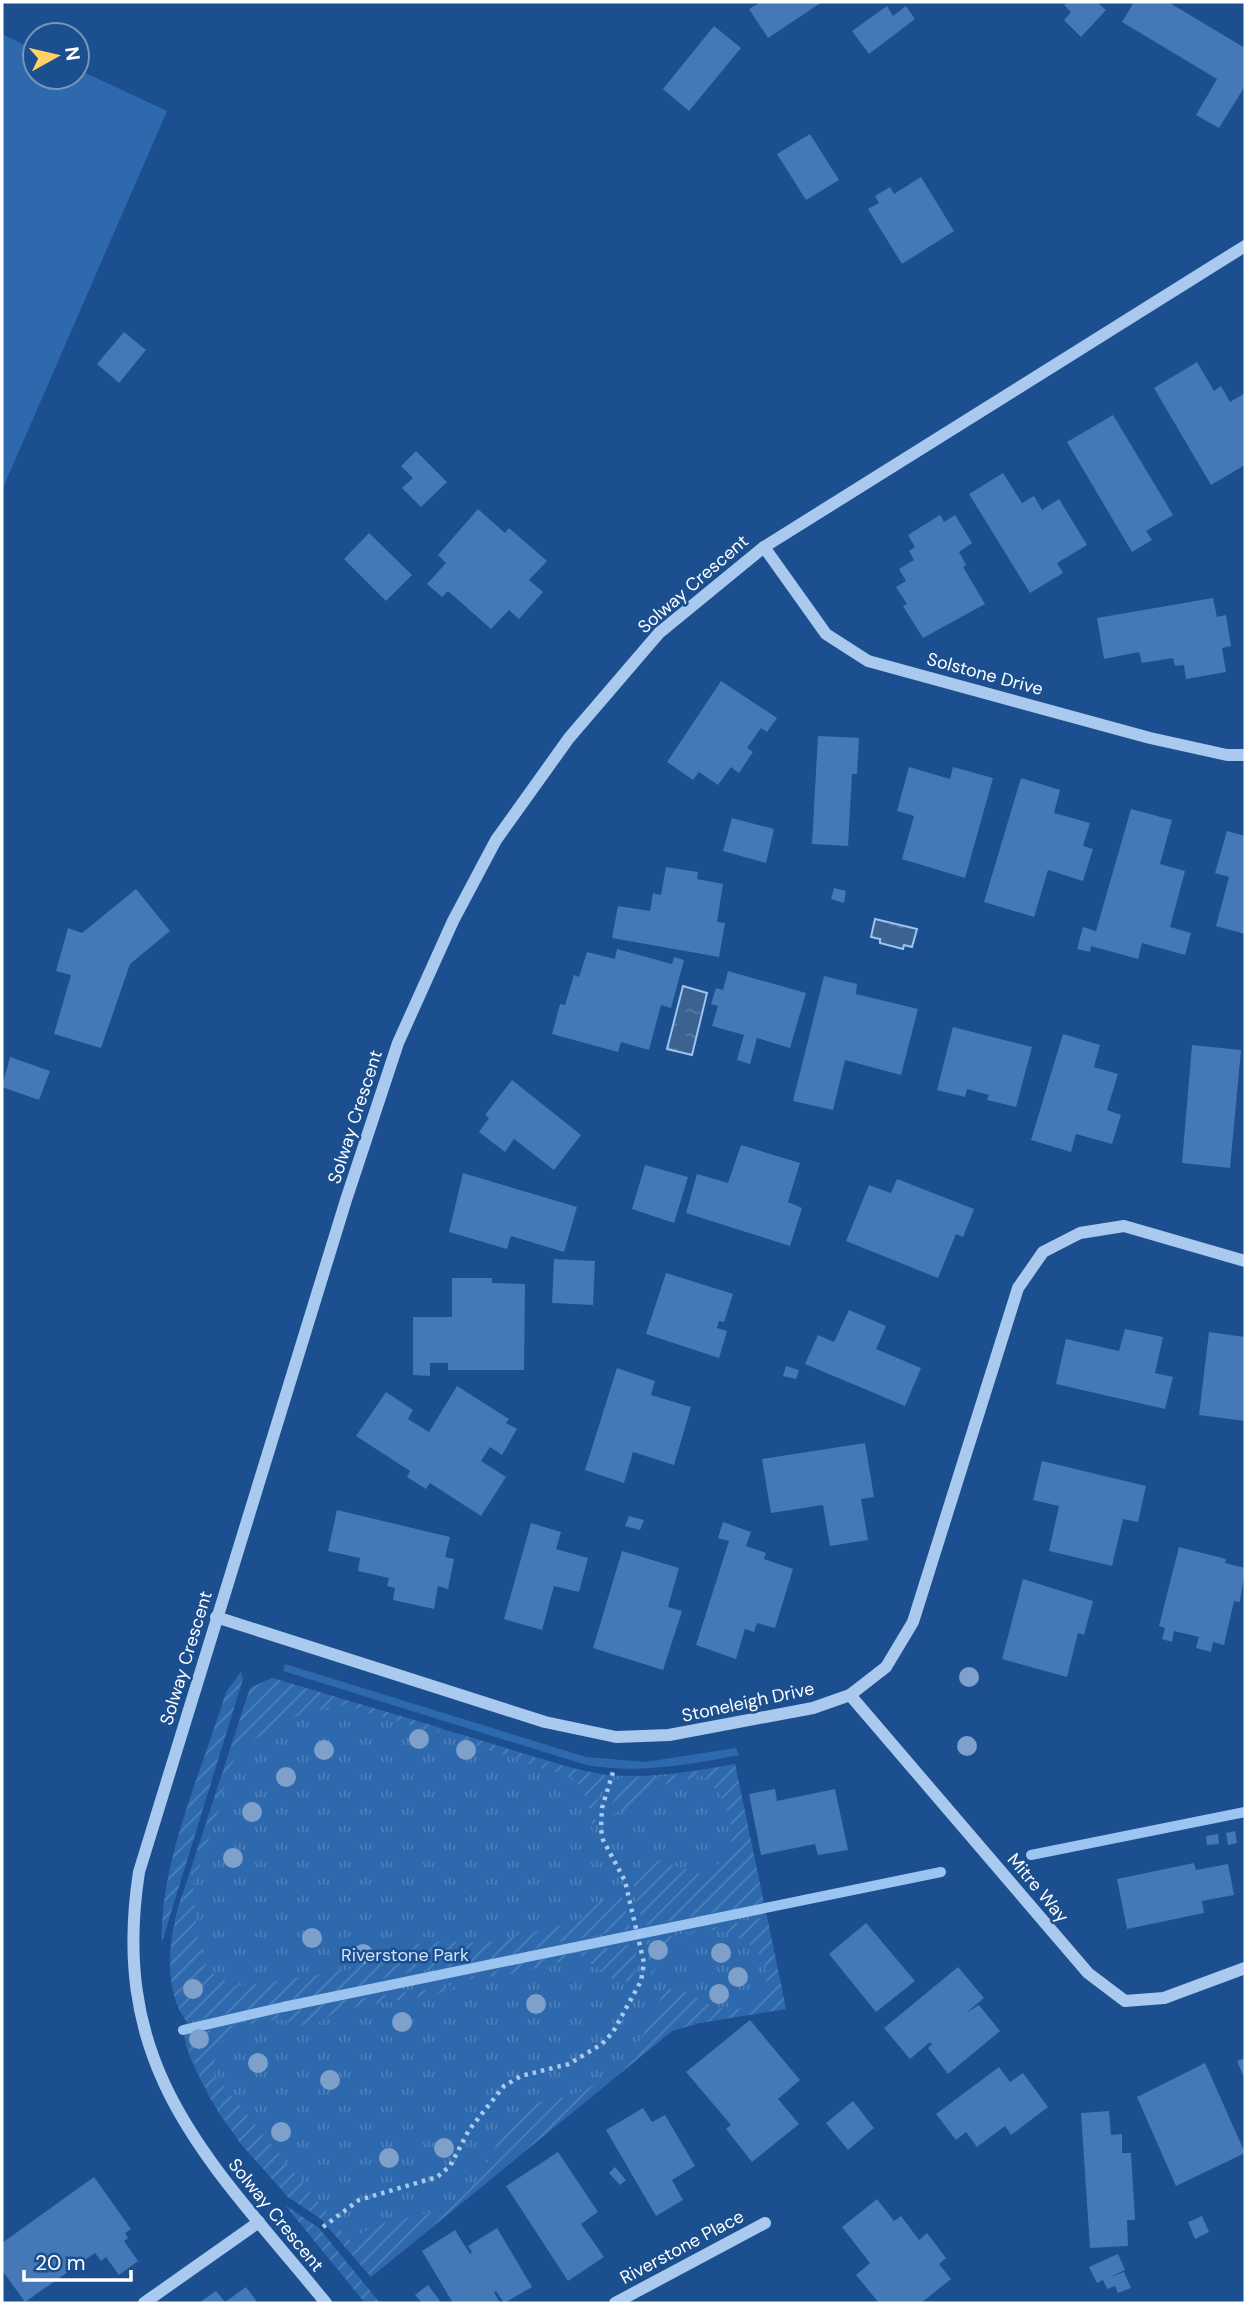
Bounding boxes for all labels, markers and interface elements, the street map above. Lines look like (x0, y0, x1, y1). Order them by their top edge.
north arrow (21, 21, 91, 91)
text: N (59, 45, 86, 62)
street label: Solway Crescent (633, 529, 753, 639)
street label: Solstone Drive (924, 647, 1046, 701)
street label: Solway Crescent (322, 1047, 388, 1187)
street label: Solway Crescent (154, 1588, 218, 1728)
street label: Stoneleigh Drive (680, 1676, 816, 1728)
street label: Mitre Way (1002, 1848, 1074, 1928)
park label: Riverstone Park (341, 1943, 469, 1967)
street label: Solway Crescent (223, 2153, 329, 2277)
street label: Riverstone Place (616, 2204, 748, 2290)
scale bar (24, 2238, 131, 2282)
text: 20 m (35, 2249, 86, 2277)

